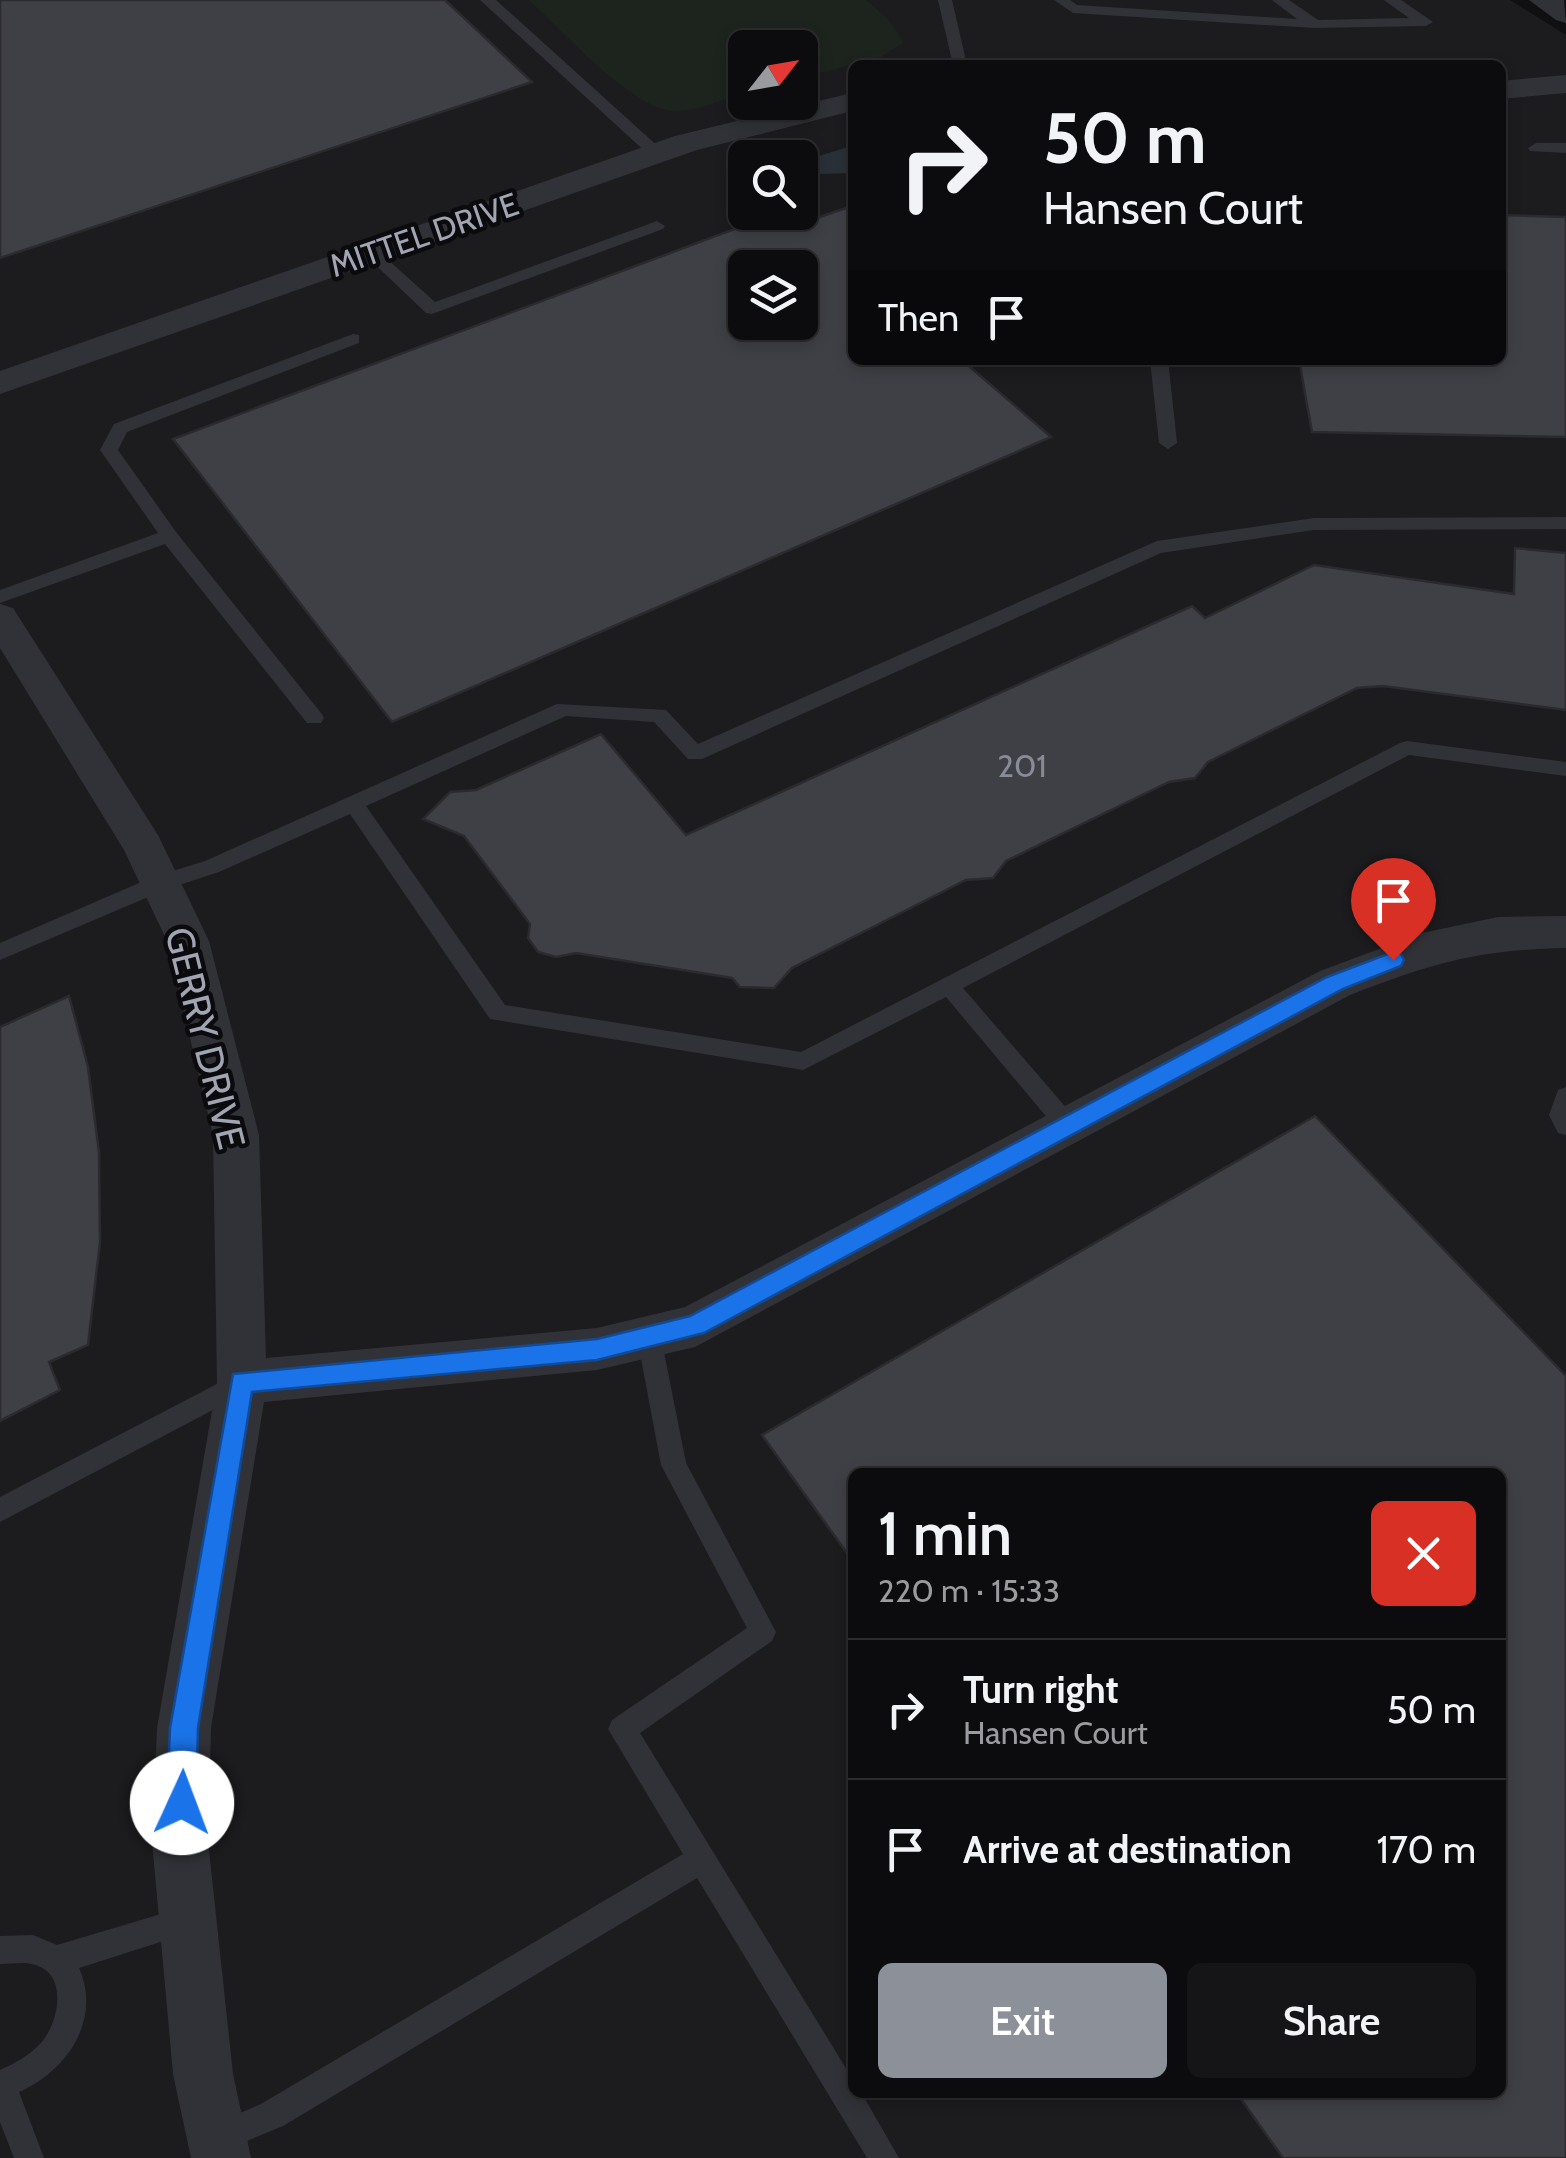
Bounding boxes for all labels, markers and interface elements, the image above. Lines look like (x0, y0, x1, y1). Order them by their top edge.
north arrow (728, 30, 818, 120)
map controls (728, 30, 818, 340)
text: 50 m (1043, 95, 1207, 181)
icon: right (878, 100, 1008, 230)
button: search (728, 140, 818, 230)
text: Hansen Court (1043, 181, 1303, 235)
street label: MITTEL DRIVE (324, 184, 523, 285)
button: layers (728, 250, 818, 340)
icon: arrive (979, 290, 1034, 345)
text: Then (878, 294, 959, 341)
house number: 201 (997, 746, 1047, 785)
pin (1351, 858, 1436, 961)
icon: arrive (1366, 873, 1421, 928)
street label: GERRY DRIVE (155, 922, 256, 1153)
text: 1 min (878, 1497, 1012, 1570)
button: close (1371, 1501, 1476, 1606)
text: 220 m · 15:33 (878, 1571, 1060, 1610)
text: Turn right (963, 1666, 1119, 1713)
icon: right (878, 1682, 933, 1737)
text: 50 m (1387, 1686, 1476, 1733)
text: Hansen Court (963, 1713, 1148, 1752)
position arrow (130, 1751, 234, 1855)
icon: arrive (878, 1822, 933, 1877)
text: Arrive at destination (963, 1826, 1292, 1873)
text: 170 m (1376, 1826, 1476, 1873)
button: Exit (878, 1963, 1167, 2078)
button: Share (1187, 1963, 1476, 2078)

